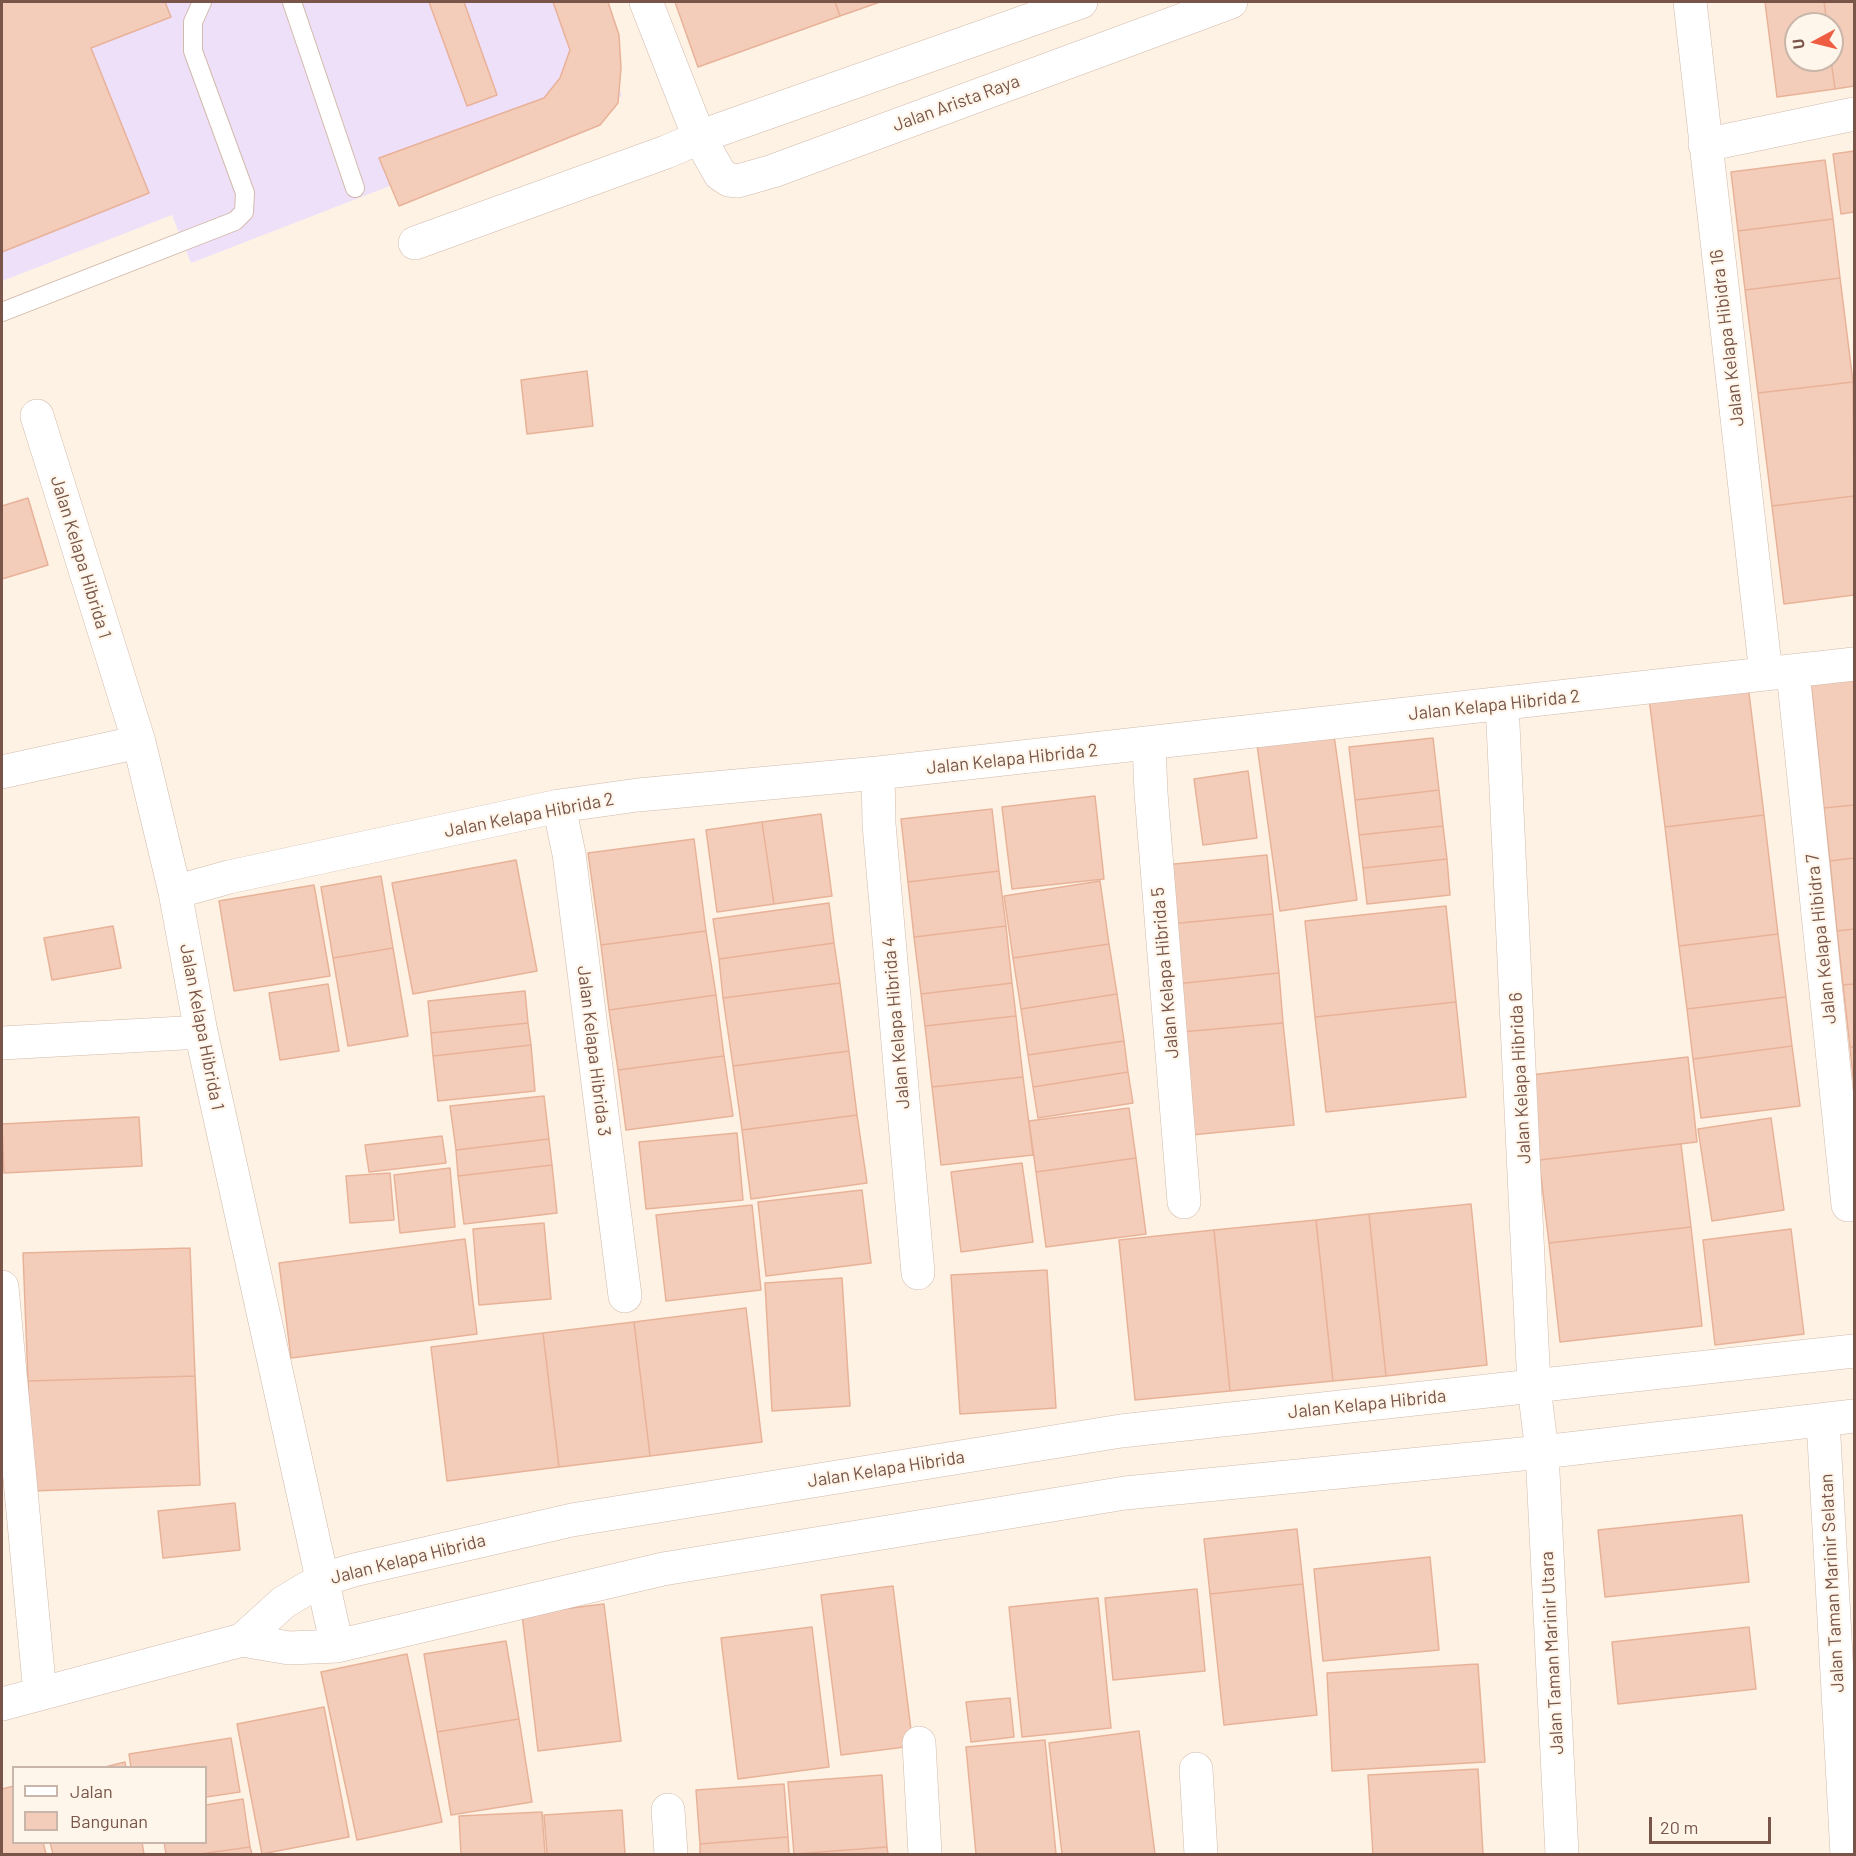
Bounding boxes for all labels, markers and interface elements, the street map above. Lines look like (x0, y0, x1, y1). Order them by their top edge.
north arrow (1784, 12, 1844, 72)
text: U (1788, 38, 1808, 50)
street label: Jalan Arista Raya (889, 70, 1023, 136)
street label: Jalan Kelapa Hibidra 16 (1705, 248, 1749, 428)
street label: Jalan Kelapa Hibrida 1 (46, 473, 116, 641)
street label: Jalan Kelapa Hibrida 2 (1407, 685, 1581, 725)
street label: Jalan Kelapa Hibrida 2 (925, 739, 1099, 779)
street label: Jalan Kelapa Hibrida 2 (442, 788, 616, 842)
street label: Jalan Kelapa Hibidra 7 (1801, 853, 1841, 1025)
street label: Jalan Kelapa Hibrida 5 (1147, 886, 1183, 1060)
street label: Jalan Kelapa Hibrida 4 (878, 936, 914, 1110)
street label: Jalan Kelapa Hibrida 1 (175, 942, 229, 1112)
street label: Jalan Kelapa Hibrida 3 (573, 964, 615, 1138)
street label: Jalan Kelapa Hibrida 6 (1505, 992, 1535, 1164)
street label: Jalan Kelapa Hibrida (1287, 1385, 1447, 1423)
street label: Jalan Kelapa Hibrida (806, 1446, 966, 1492)
street label: Jalan Taman Marinir Selatan (1815, 1473, 1849, 1693)
street label: Jalan Kelapa Hibrida (328, 1529, 488, 1589)
street label: Jalan Taman Marinir Utara (1536, 1551, 1568, 1755)
legend (12, 1766, 207, 1844)
text: Jalan (70, 1780, 113, 1802)
scale bar (1652, 1805, 1774, 1843)
text: Bangunan (70, 1810, 148, 1832)
text: 20 m (1660, 1816, 1698, 1838)

